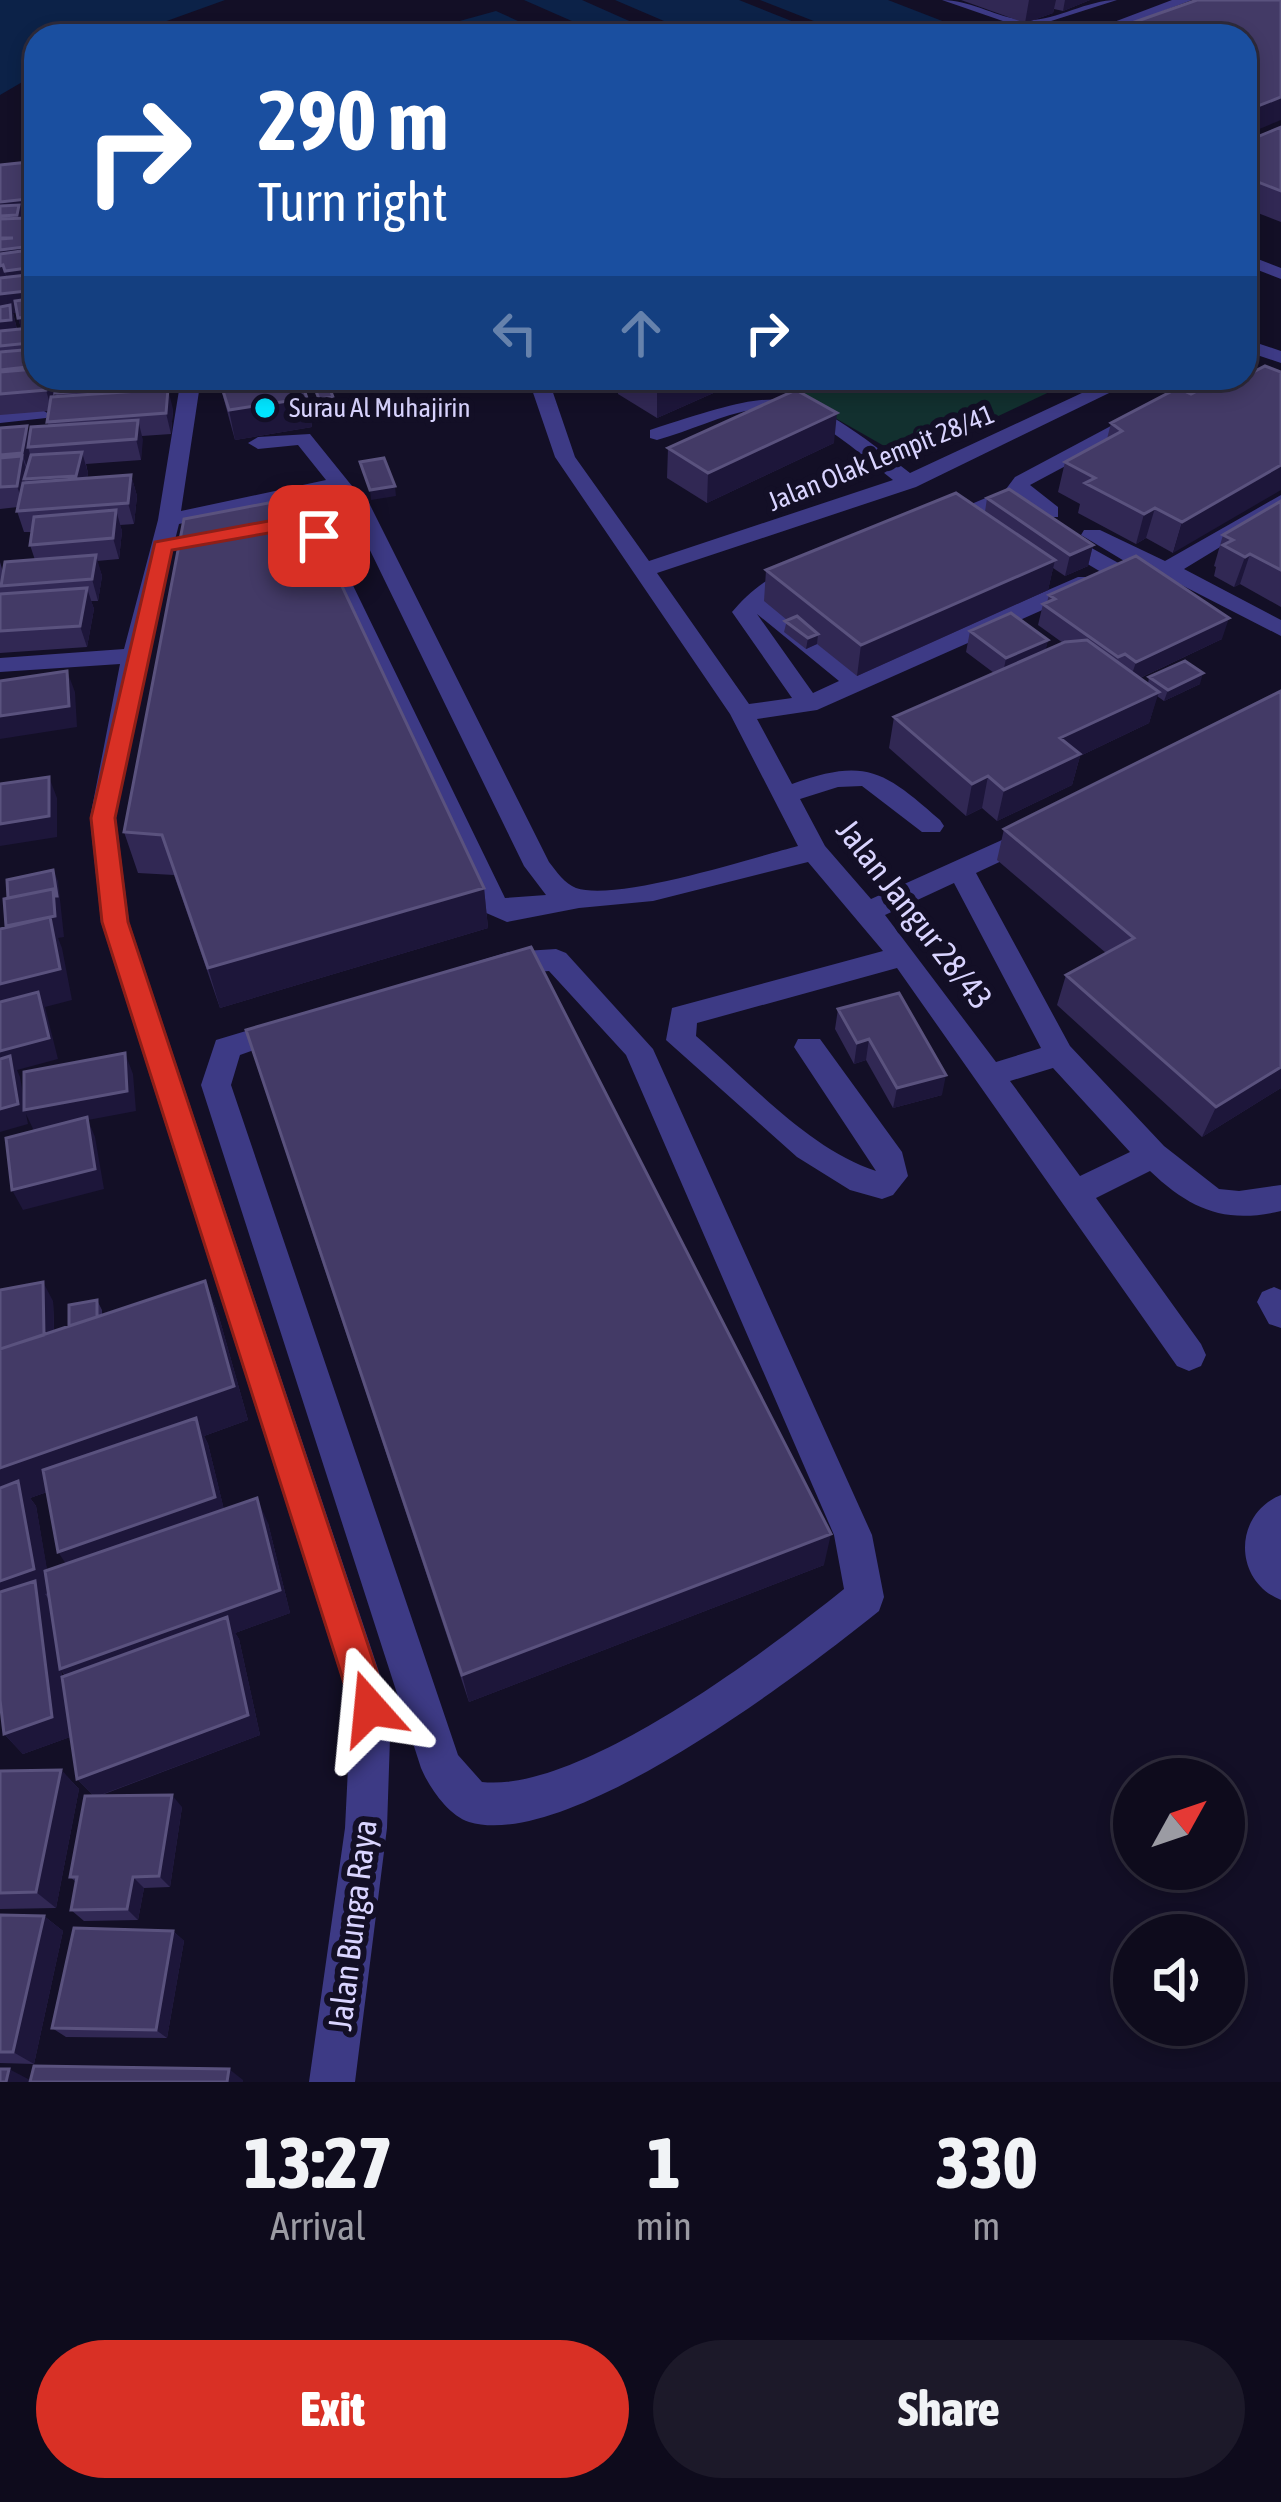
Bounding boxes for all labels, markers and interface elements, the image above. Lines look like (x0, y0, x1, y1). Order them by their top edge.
icon: right (60, 72, 216, 228)
text: 290 m (258, 72, 448, 168)
text: Turn right (258, 171, 448, 232)
icon: left (482, 300, 548, 366)
icon: ahead (608, 300, 674, 366)
icon: right (734, 300, 800, 366)
place label: Surau Al Muhajirin (289, 392, 471, 423)
marker: Surau Al Muhajirin (252, 395, 278, 421)
street label: Jalan Olak Lempit 28/41 (763, 398, 998, 517)
pin (268, 485, 370, 587)
icon: arrive (286, 503, 352, 569)
street label: Jalan Jangur 28/43 (829, 812, 1001, 1016)
position arrow (307, 1645, 433, 1771)
north arrow (1113, 1758, 1245, 1890)
map controls (1113, 1758, 1245, 2046)
street label: Jalan Bunga Raya (320, 1817, 384, 2033)
button: sound (1113, 1914, 1245, 2046)
text: 13:27 (244, 2121, 392, 2203)
text: 1 (647, 2121, 681, 2203)
text: 330 (936, 2121, 1037, 2203)
text: Arrival (270, 2204, 366, 2248)
text: min (636, 2204, 692, 2248)
text: m (972, 2204, 1000, 2248)
button: Exit (36, 2340, 629, 2478)
button: Share (653, 2340, 1245, 2478)

